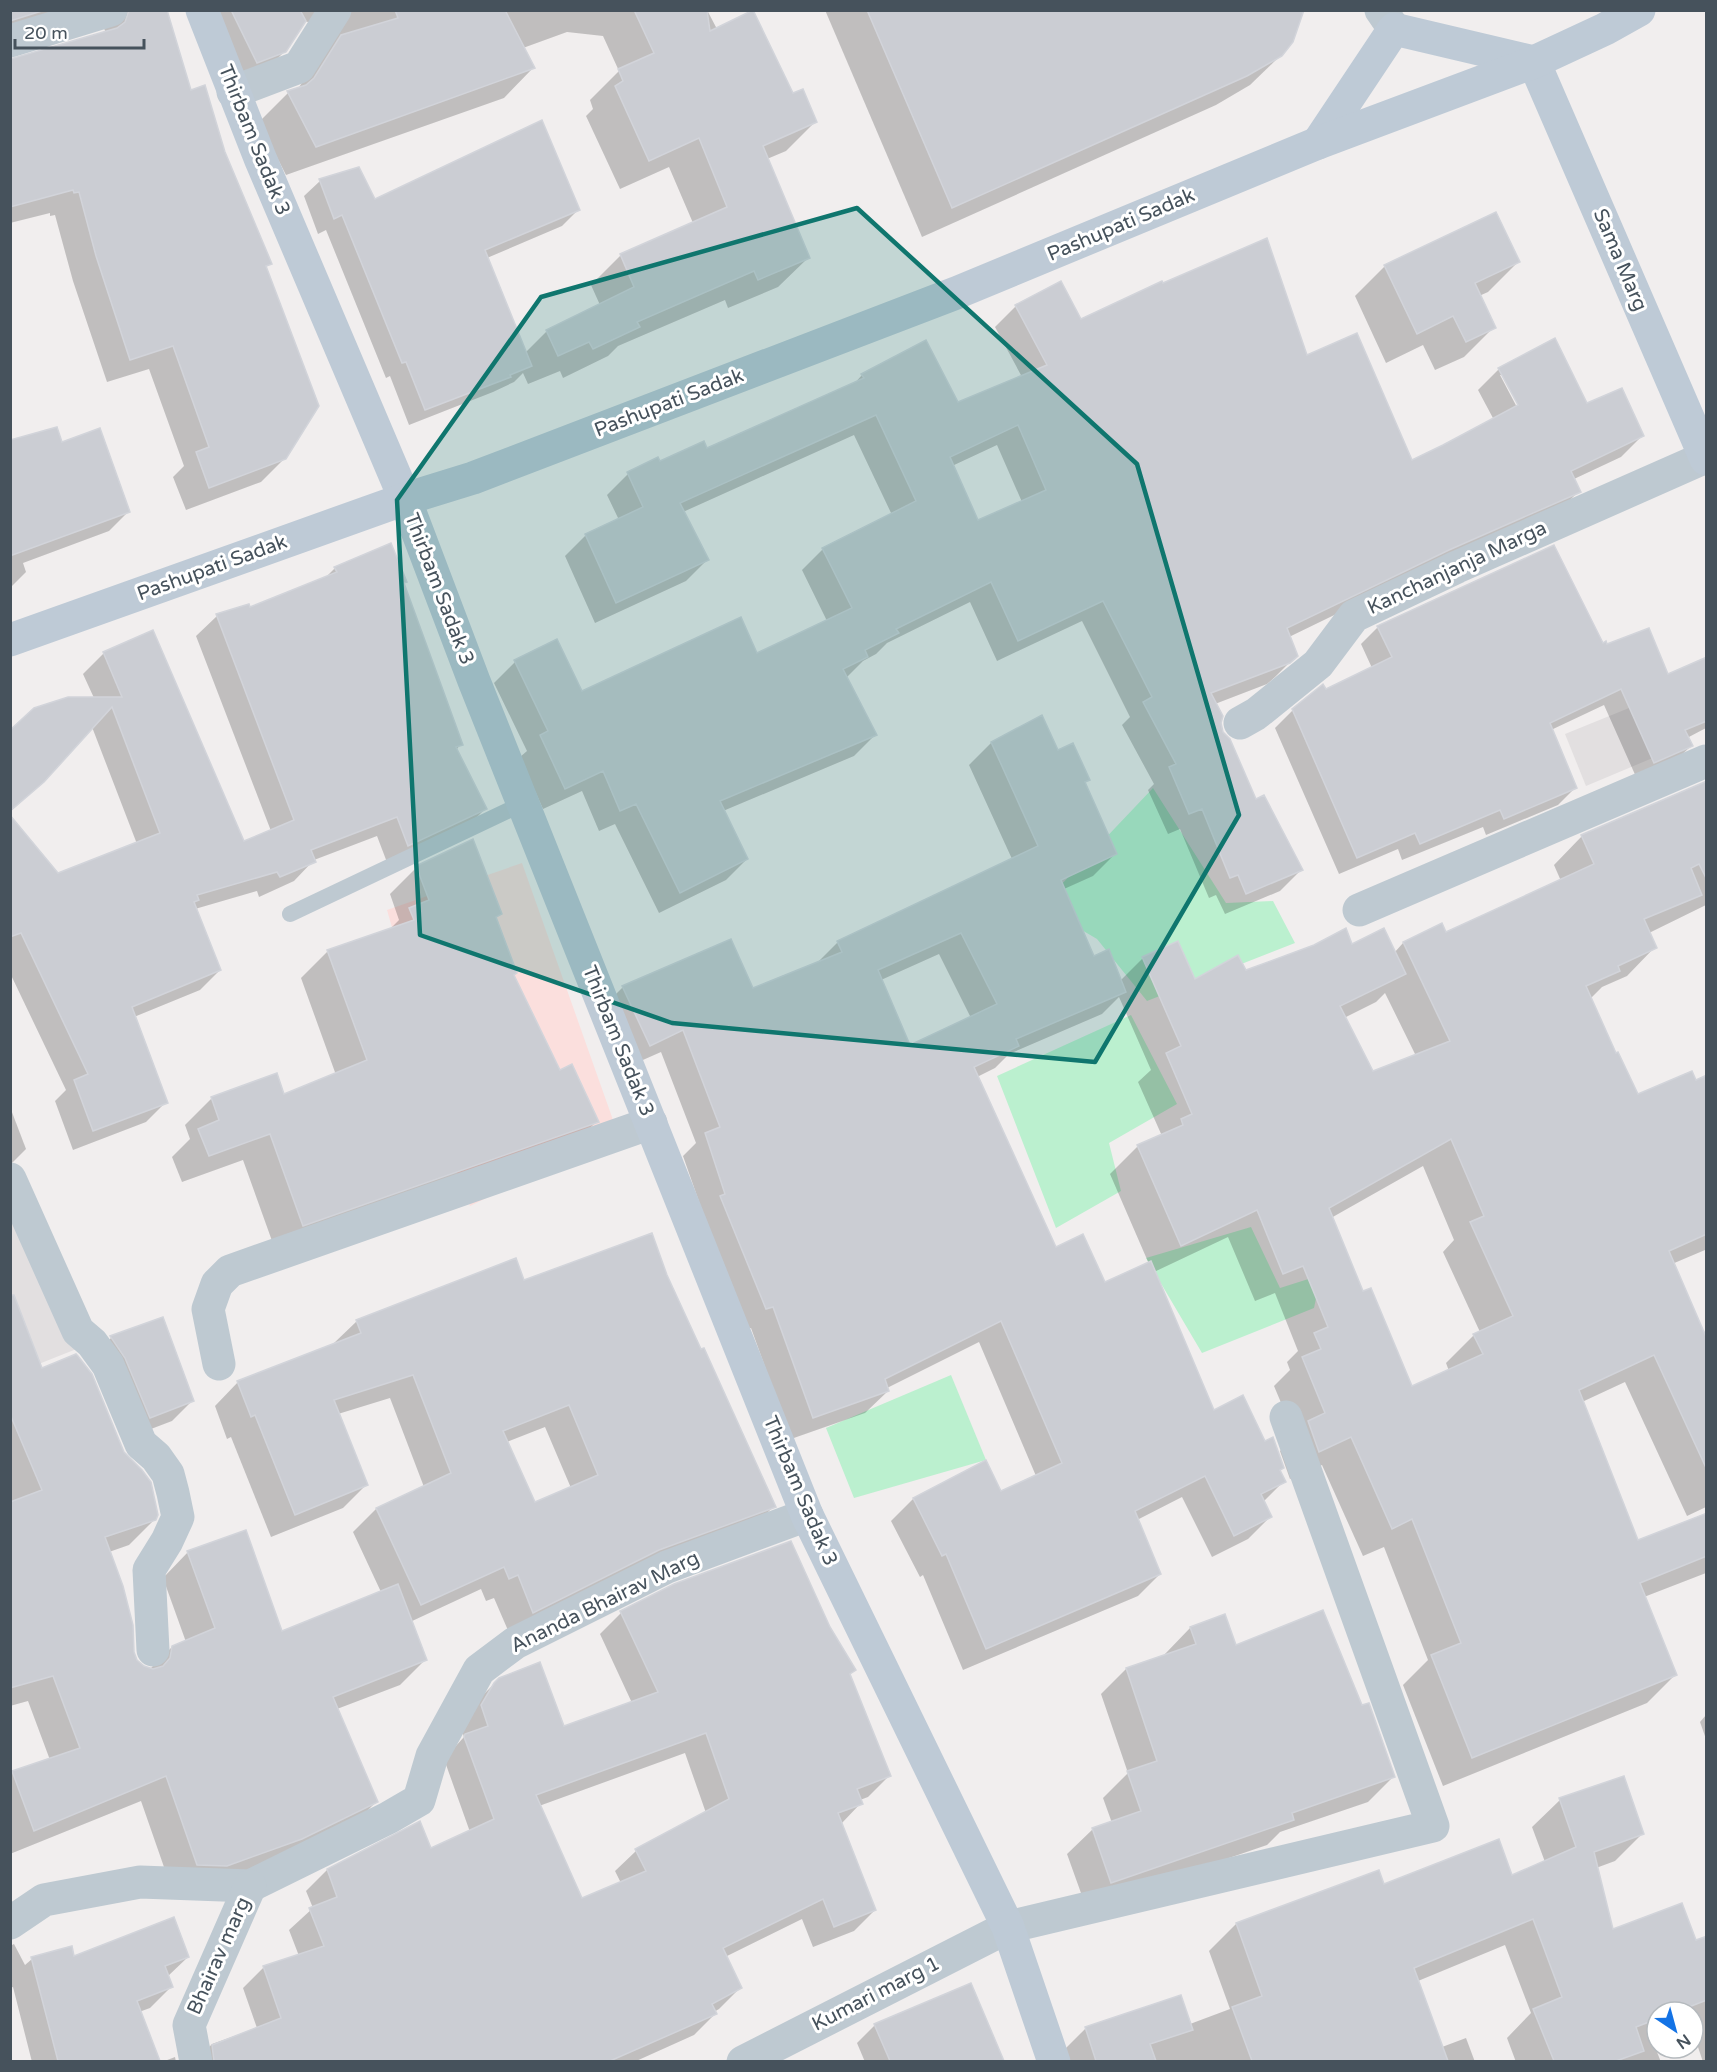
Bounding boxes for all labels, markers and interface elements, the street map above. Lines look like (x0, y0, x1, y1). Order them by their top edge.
scale bar (15, 12, 144, 50)
text: 20 m (24, 22, 68, 44)
street label: Thirbam Sadak 3 (213, 61, 295, 219)
street label: Pashupati Sadak (1044, 183, 1198, 267)
street label: Sama Marg (1588, 205, 1652, 315)
street label: Pashupati Sadak (591, 363, 747, 442)
street label: Thirbam Sadak 3 (399, 510, 479, 668)
street label: Kanchanjanja Marga (1364, 516, 1550, 620)
street label: Pashupati Sadak (134, 530, 290, 606)
street label: Thirbam Sadak 3 (577, 962, 659, 1120)
street label: Thirbam Sadak 3 (758, 1412, 842, 1570)
street label: Ananda Bhairav Marg (507, 1546, 703, 1658)
street label: Bhairav marg (182, 1893, 256, 2019)
street label: Kumari marg 1 (808, 1951, 944, 2037)
north arrow (1645, 2000, 1705, 2060)
text: N (1672, 2029, 1694, 2053)

